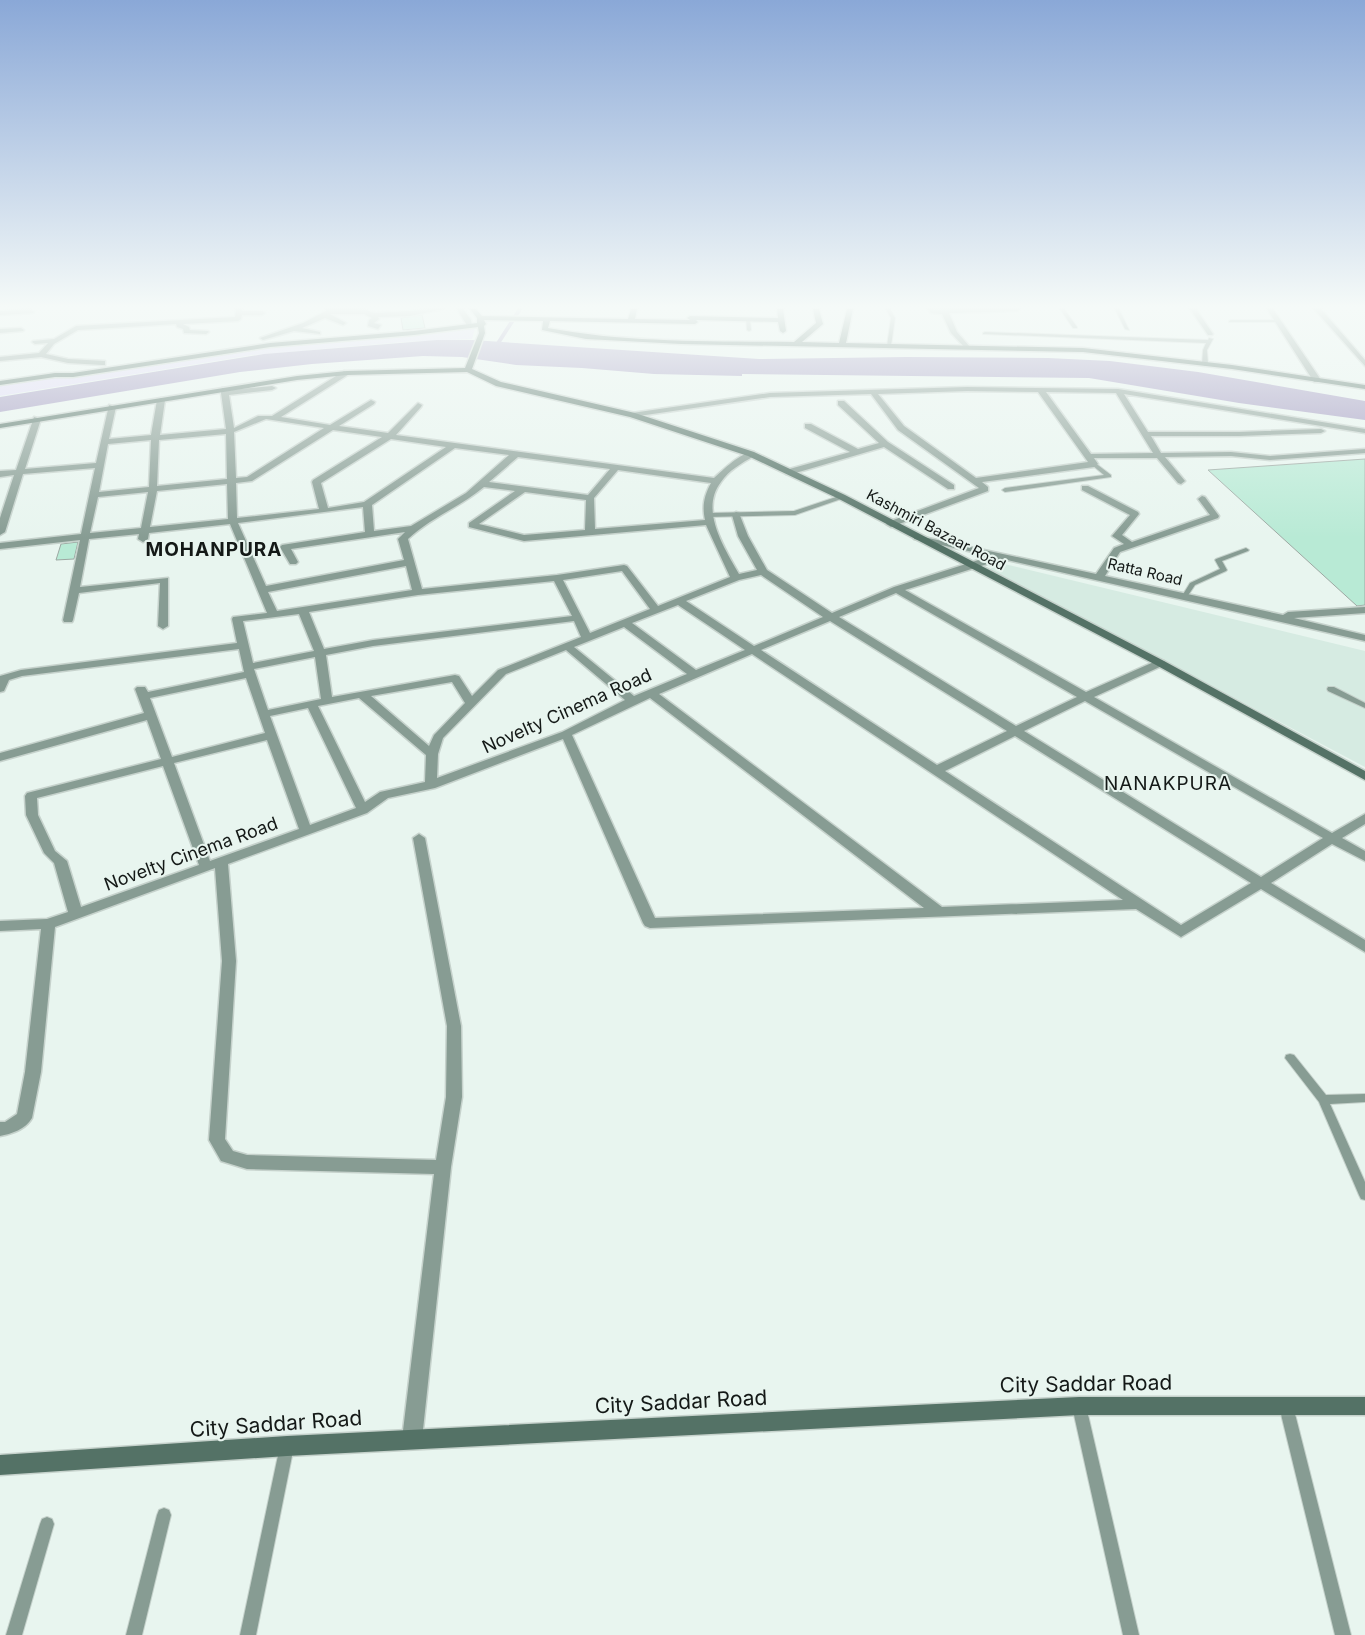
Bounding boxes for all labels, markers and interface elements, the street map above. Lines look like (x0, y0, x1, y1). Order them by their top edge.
street label: Kashmiri Bazaar Road (863, 485, 1009, 574)
district label: MOHANPURA (145, 538, 283, 561)
street label: Ratta Road (1106, 554, 1184, 589)
street label: Novelty Cinema Road (479, 664, 655, 757)
district label: NANAKPURA (1104, 772, 1232, 795)
street label: Novelty Cinema Road (101, 812, 281, 895)
street label: City Saddar Road (999, 1369, 1173, 1398)
street label: City Saddar Road (594, 1384, 768, 1419)
street label: City Saddar Road (189, 1405, 363, 1442)

